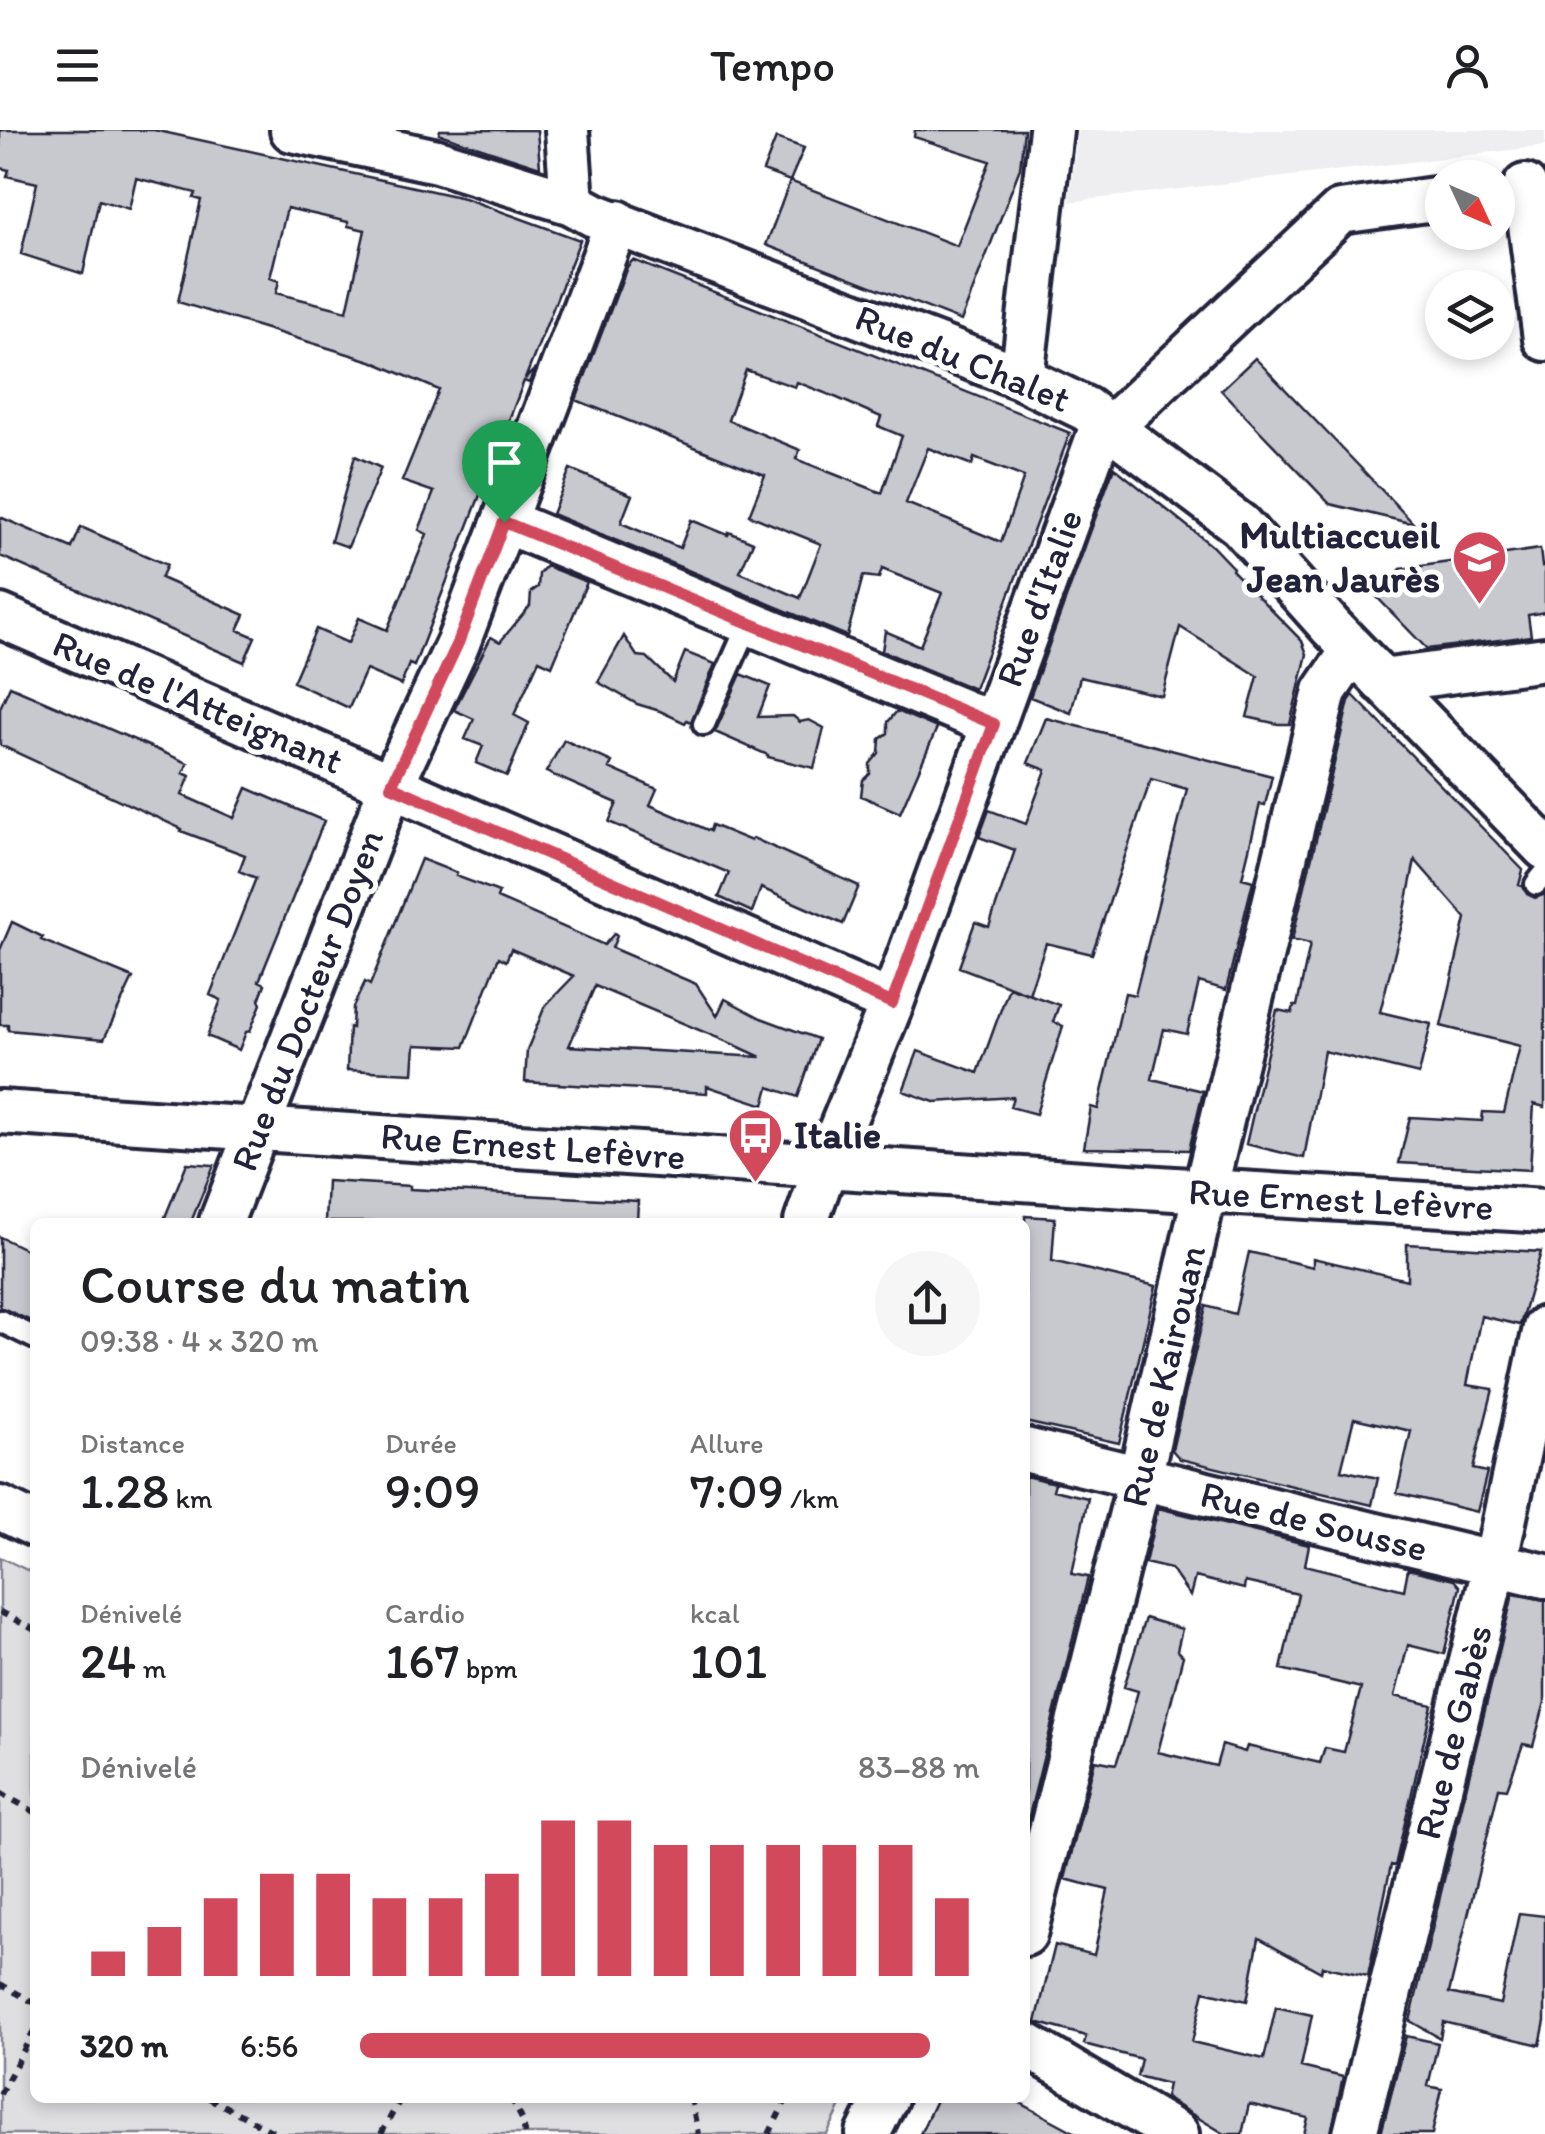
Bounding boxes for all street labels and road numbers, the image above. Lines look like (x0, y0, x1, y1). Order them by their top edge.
street label: Rue du Chalet (849, 294, 1077, 422)
street label: Rue d'Italie (986, 503, 1092, 693)
street label: Rue de l'Atteignant (46, 620, 350, 784)
street label: Rue du Docteur Doyen (221, 823, 393, 1177)
street label: Rue Ernest Lefèvre (379, 1112, 687, 1180)
street label: Rue Ernest Lefèvre (1187, 1168, 1495, 1230)
street label: Rue de Kairouan (1111, 1241, 1215, 1511)
street label: Rue de Sousse (1196, 1471, 1432, 1571)
street label: Rue de Gabès (1404, 1620, 1502, 1844)

